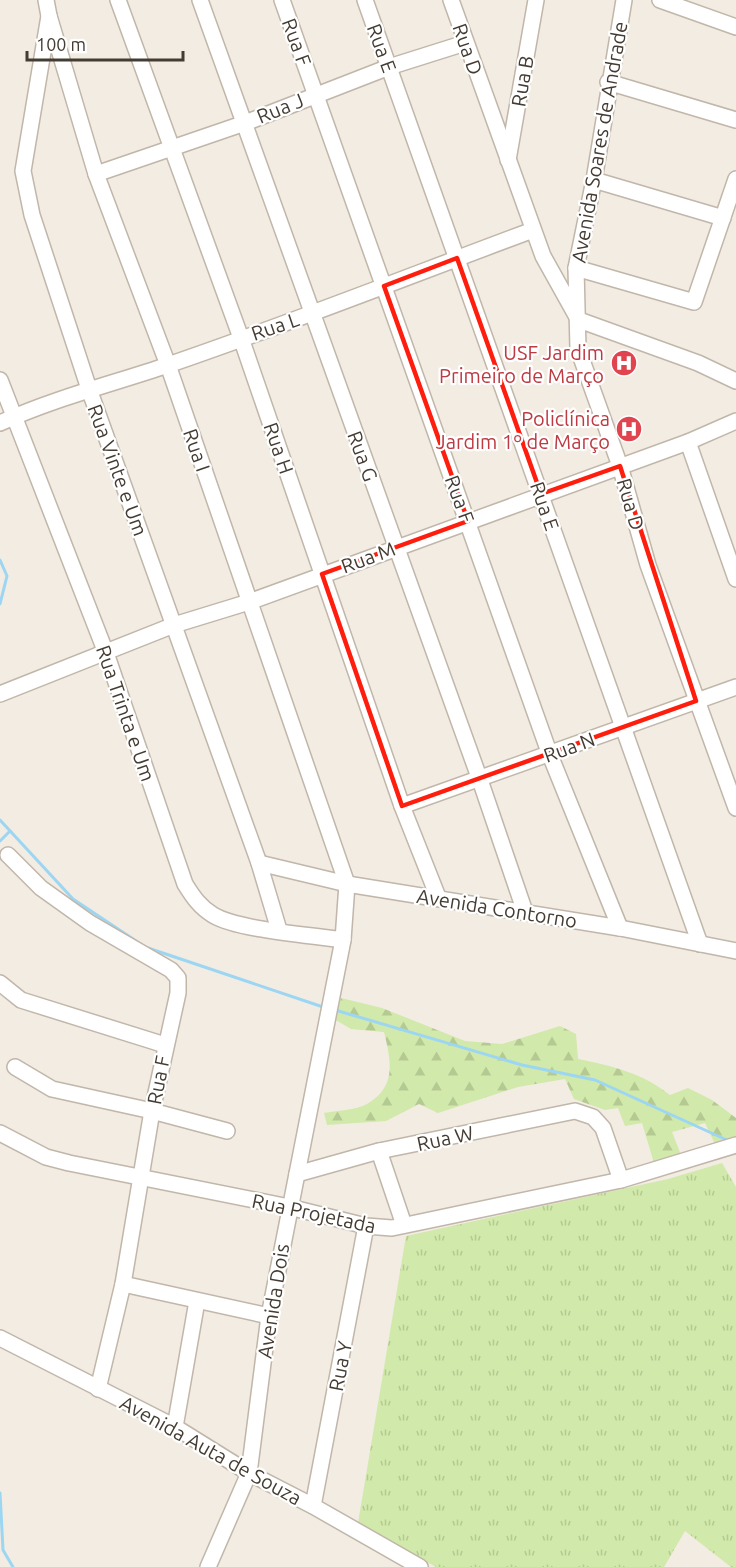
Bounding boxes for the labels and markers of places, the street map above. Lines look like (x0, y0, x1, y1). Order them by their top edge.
place label: USF Jardim Primeiro de Março (439, 341, 604, 387)
hospital icon: USF Jardim Primeiro de Março (609, 348, 639, 378)
place label: Policlínica Jardim 1º de Março (436, 407, 610, 453)
hospital icon: Policlínica Jardim 1º de Março (614, 414, 644, 444)

